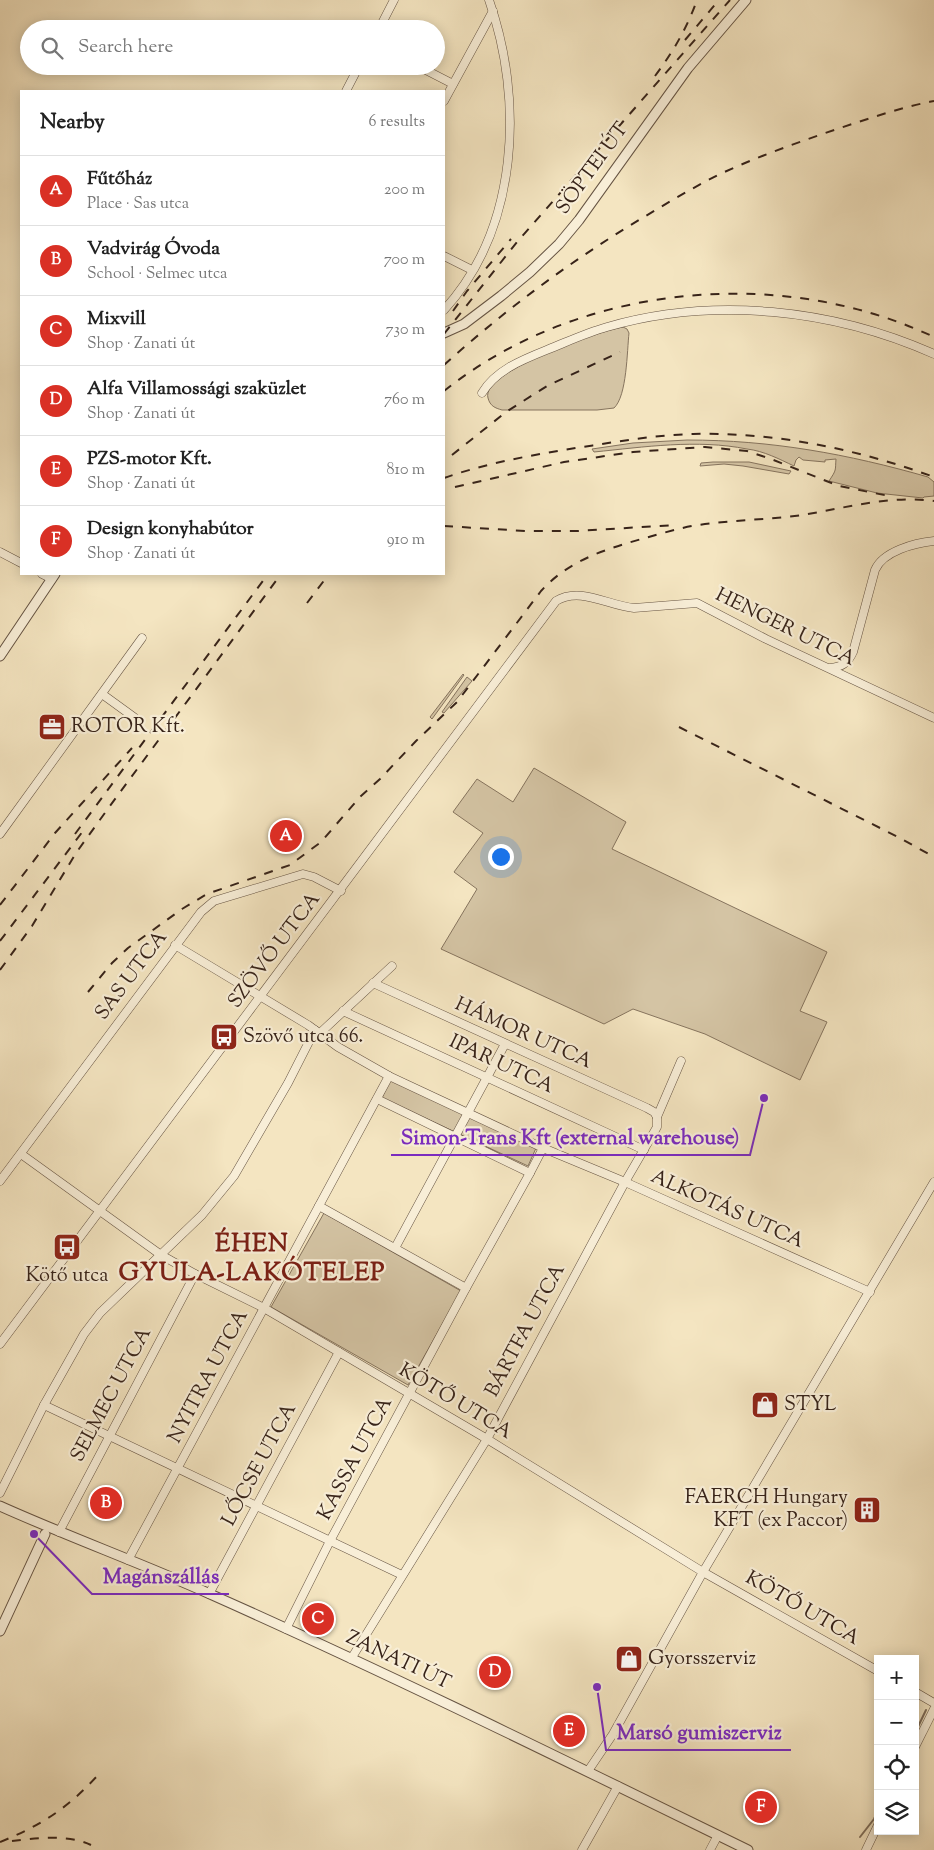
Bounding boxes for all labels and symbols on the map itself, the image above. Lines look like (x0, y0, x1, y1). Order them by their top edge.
street label: SÖPTEI ÚT (549, 116, 636, 221)
street label: HENGER UTCA (710, 581, 860, 675)
office icon: ROTOR Kft. (37, 712, 67, 742)
place label: ROTOR Kft. (71, 713, 185, 742)
pin: A (270, 817, 302, 855)
your location (488, 844, 514, 870)
street label: SZÖVŐ UTCA (221, 886, 328, 1015)
street label: SAS UTCA (89, 925, 175, 1027)
street label: HÁMOR UTCA (450, 990, 597, 1077)
bus stop icon: Szövő utca 66. (209, 1022, 239, 1052)
place label: Szövő utca 66. (243, 1023, 363, 1052)
street label: IPAR UTCA (444, 1028, 558, 1102)
callout: Simon-Trans Kft (external warehouse) (391, 1119, 750, 1155)
text: Simon-Trans Kft (external warehouse) (401, 1124, 739, 1154)
street label: ALKOTÁS UTCA (646, 1162, 809, 1257)
district label: ÉHEN GYULA-LAKÓTELEP (119, 1227, 385, 1292)
bus stop icon: Kötő utca (52, 1232, 82, 1262)
street label: BÁRTFA UTCA (478, 1259, 573, 1403)
place label: Kötő utca (25, 1262, 109, 1291)
street label: NYITRA UTCA (162, 1305, 256, 1449)
street label: SELMEC UTCA (64, 1323, 160, 1467)
street label: KÖTŐ UTCA (393, 1356, 518, 1447)
shop icon: STYL (750, 1390, 780, 1420)
place label: STYL (784, 1391, 836, 1420)
street label: KASSA UTCA (311, 1392, 401, 1526)
street label: LŐCSE UTCA (215, 1398, 305, 1532)
pin: B (90, 1484, 122, 1522)
place label: FAERCH Hungary KFT (ex Paccor) (685, 1484, 848, 1536)
building icon: FAERCH Hungary KFT (ex Paccor) (852, 1495, 882, 1525)
callout: Magánszállás (92, 1558, 229, 1594)
text: Magánszállás (103, 1563, 219, 1593)
street label: KÖTŐ UTCA (739, 1564, 865, 1654)
pin: C (302, 1600, 334, 1638)
street label: ZANATI ÚT (341, 1623, 456, 1698)
shop icon: Gyorsszerviz (614, 1644, 644, 1674)
place label: Gyorsszerviz (648, 1645, 756, 1674)
pin: D (479, 1653, 511, 1691)
pin: E (553, 1712, 585, 1750)
callout: Marsó gumiszerviz (606, 1714, 791, 1750)
text: Marsó gumiszerviz (616, 1719, 782, 1749)
pin: F (745, 1788, 777, 1826)

